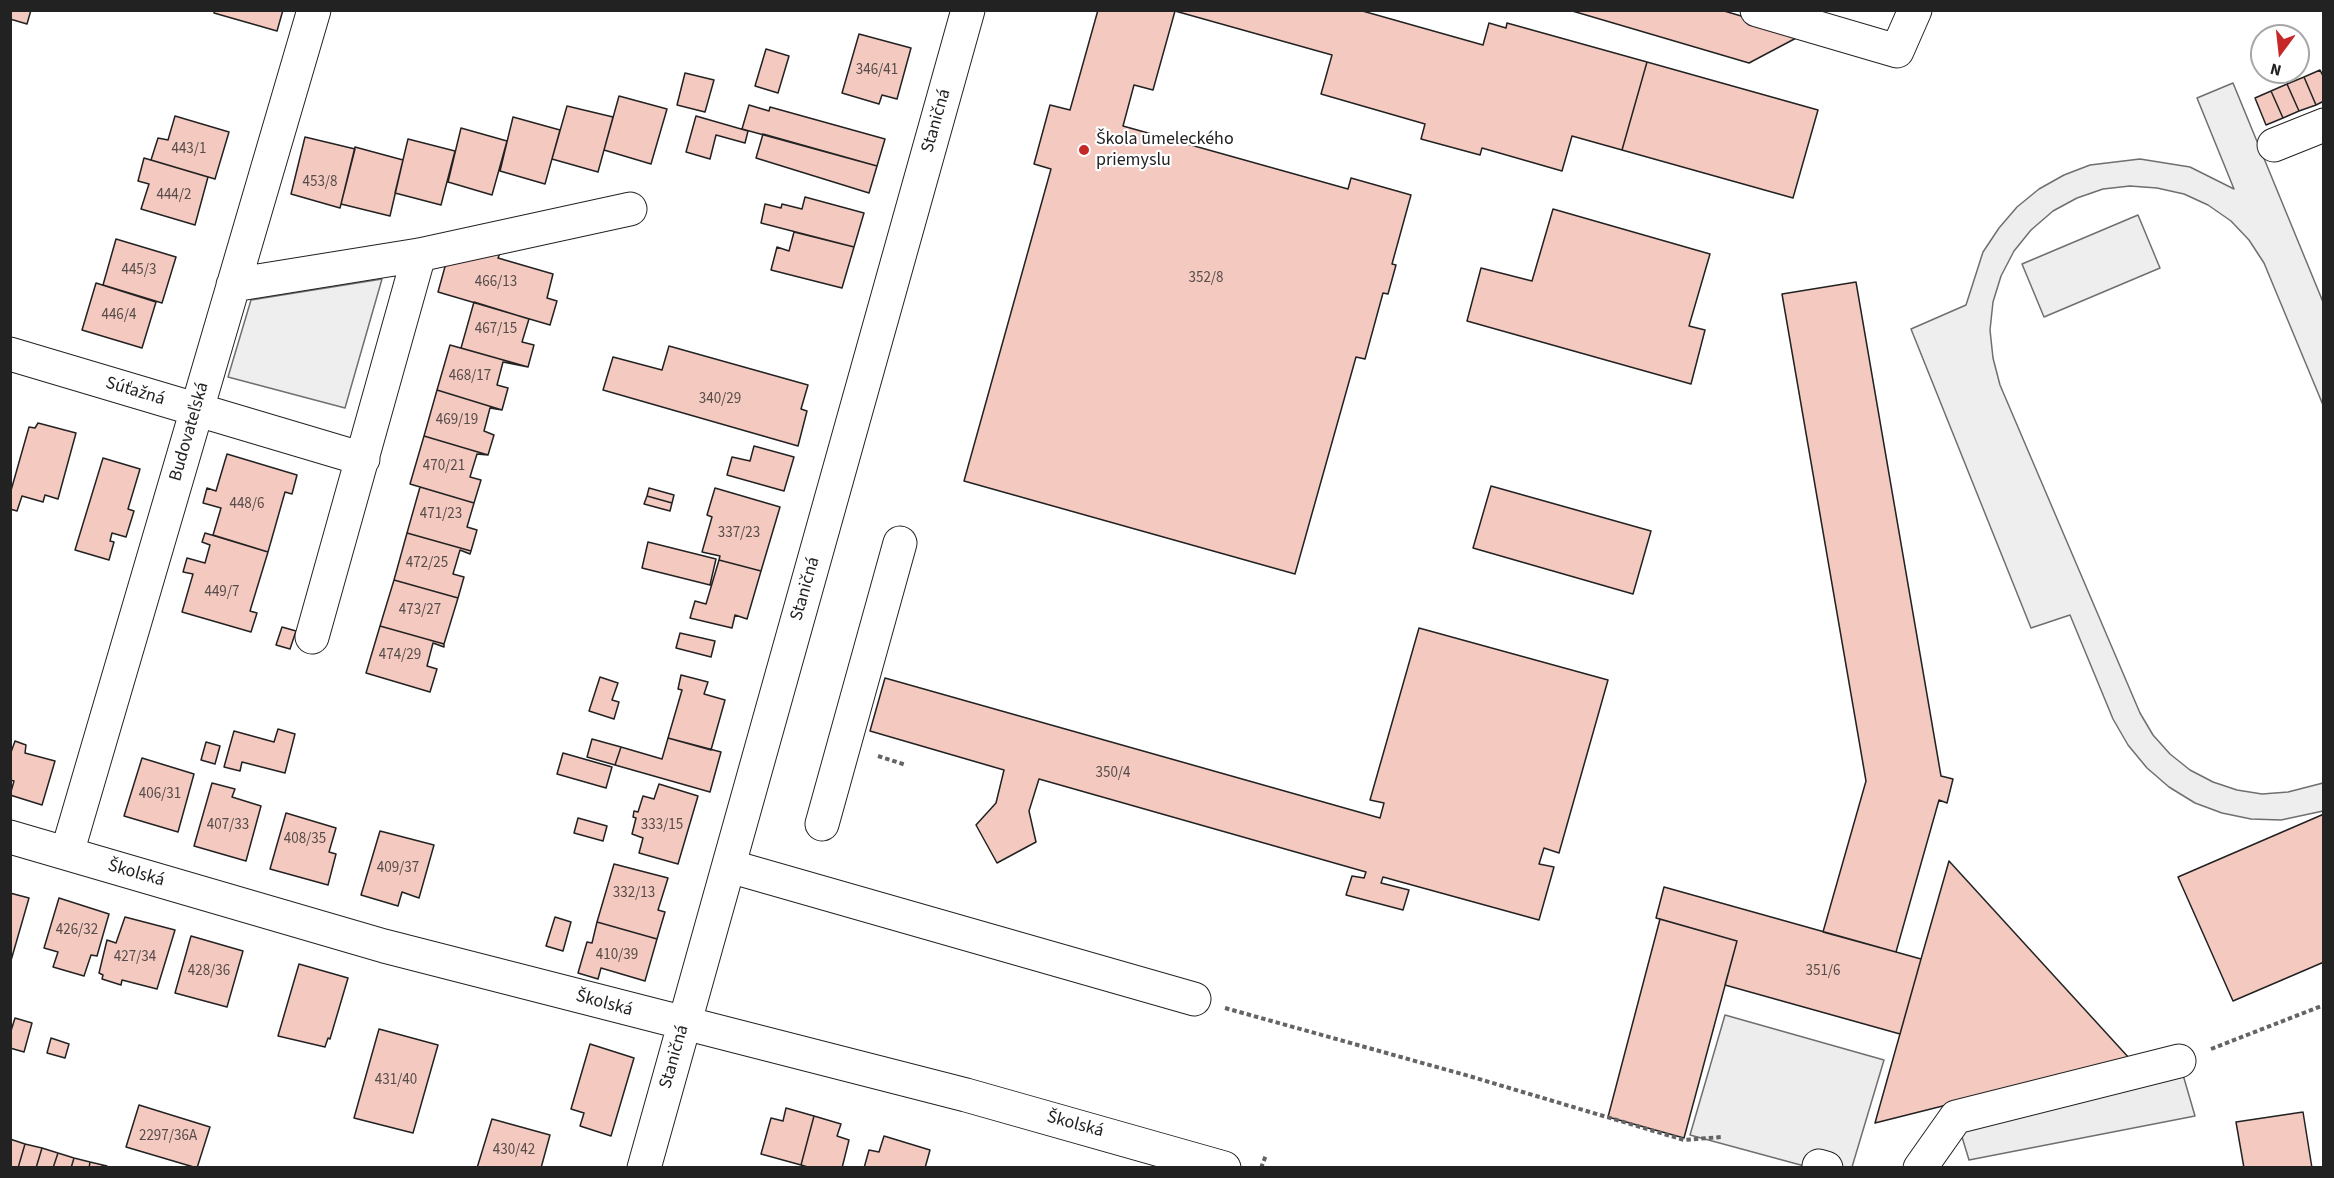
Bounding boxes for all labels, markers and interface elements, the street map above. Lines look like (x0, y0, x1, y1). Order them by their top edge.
north arrow (2250, 24, 2310, 84)
text: N (2268, 57, 2284, 81)
house number: 346/41 (856, 62, 898, 80)
street label: Staničná (918, 87, 956, 155)
place label: Škola umeleckého priemyslu (1096, 129, 1234, 172)
house number: 443/1 (171, 141, 207, 159)
marker: Škola umeleckého priemyslu (1077, 143, 1091, 157)
house number: 453/8 (302, 174, 338, 192)
house number: 444/2 (156, 187, 192, 205)
house number: 445/3 (121, 262, 157, 280)
house number: 352/8 (1188, 270, 1224, 288)
house number: 466/13 (475, 274, 517, 292)
house number: 446/4 (101, 307, 137, 325)
house number: 467/15 (475, 321, 517, 339)
house number: 468/17 (449, 368, 491, 386)
street label: Súťažná (103, 373, 167, 411)
street label: Budovateľská (166, 380, 214, 484)
house number: 340/29 (699, 391, 741, 409)
house number: 469/19 (436, 412, 478, 430)
house number: 470/21 (423, 458, 465, 476)
house number: 448/6 (229, 496, 265, 514)
house number: 471/23 (420, 506, 462, 524)
house number: 337/23 (718, 525, 760, 543)
house number: 472/25 (406, 555, 448, 573)
street label: Staničná (787, 555, 825, 623)
house number: 449/7 (204, 584, 240, 602)
house number: 473/27 (399, 602, 441, 620)
house number: 474/29 (379, 647, 421, 665)
house number: 350/4 (1095, 765, 1131, 783)
house number: 406/31 (139, 786, 181, 804)
house number: 407/33 (207, 817, 249, 835)
house number: 333/15 (641, 817, 683, 835)
house number: 408/35 (284, 831, 326, 849)
street label: Školská (105, 856, 167, 892)
house number: 409/37 (377, 860, 419, 878)
house number: 332/13 (613, 885, 655, 903)
house number: 426/32 (56, 922, 98, 940)
house number: 410/39 (596, 947, 638, 965)
house number: 427/34 (114, 949, 156, 967)
house number: 428/36 (188, 963, 230, 981)
house number: 351/6 (1805, 963, 1841, 981)
street label: Školská (573, 986, 635, 1022)
street label: Staničná (656, 1023, 694, 1091)
house number: 431/40 (375, 1072, 417, 1090)
street label: Školská (1044, 1107, 1106, 1143)
house number: 2297/36A (139, 1128, 197, 1146)
house number: 430/42 (493, 1142, 535, 1160)

